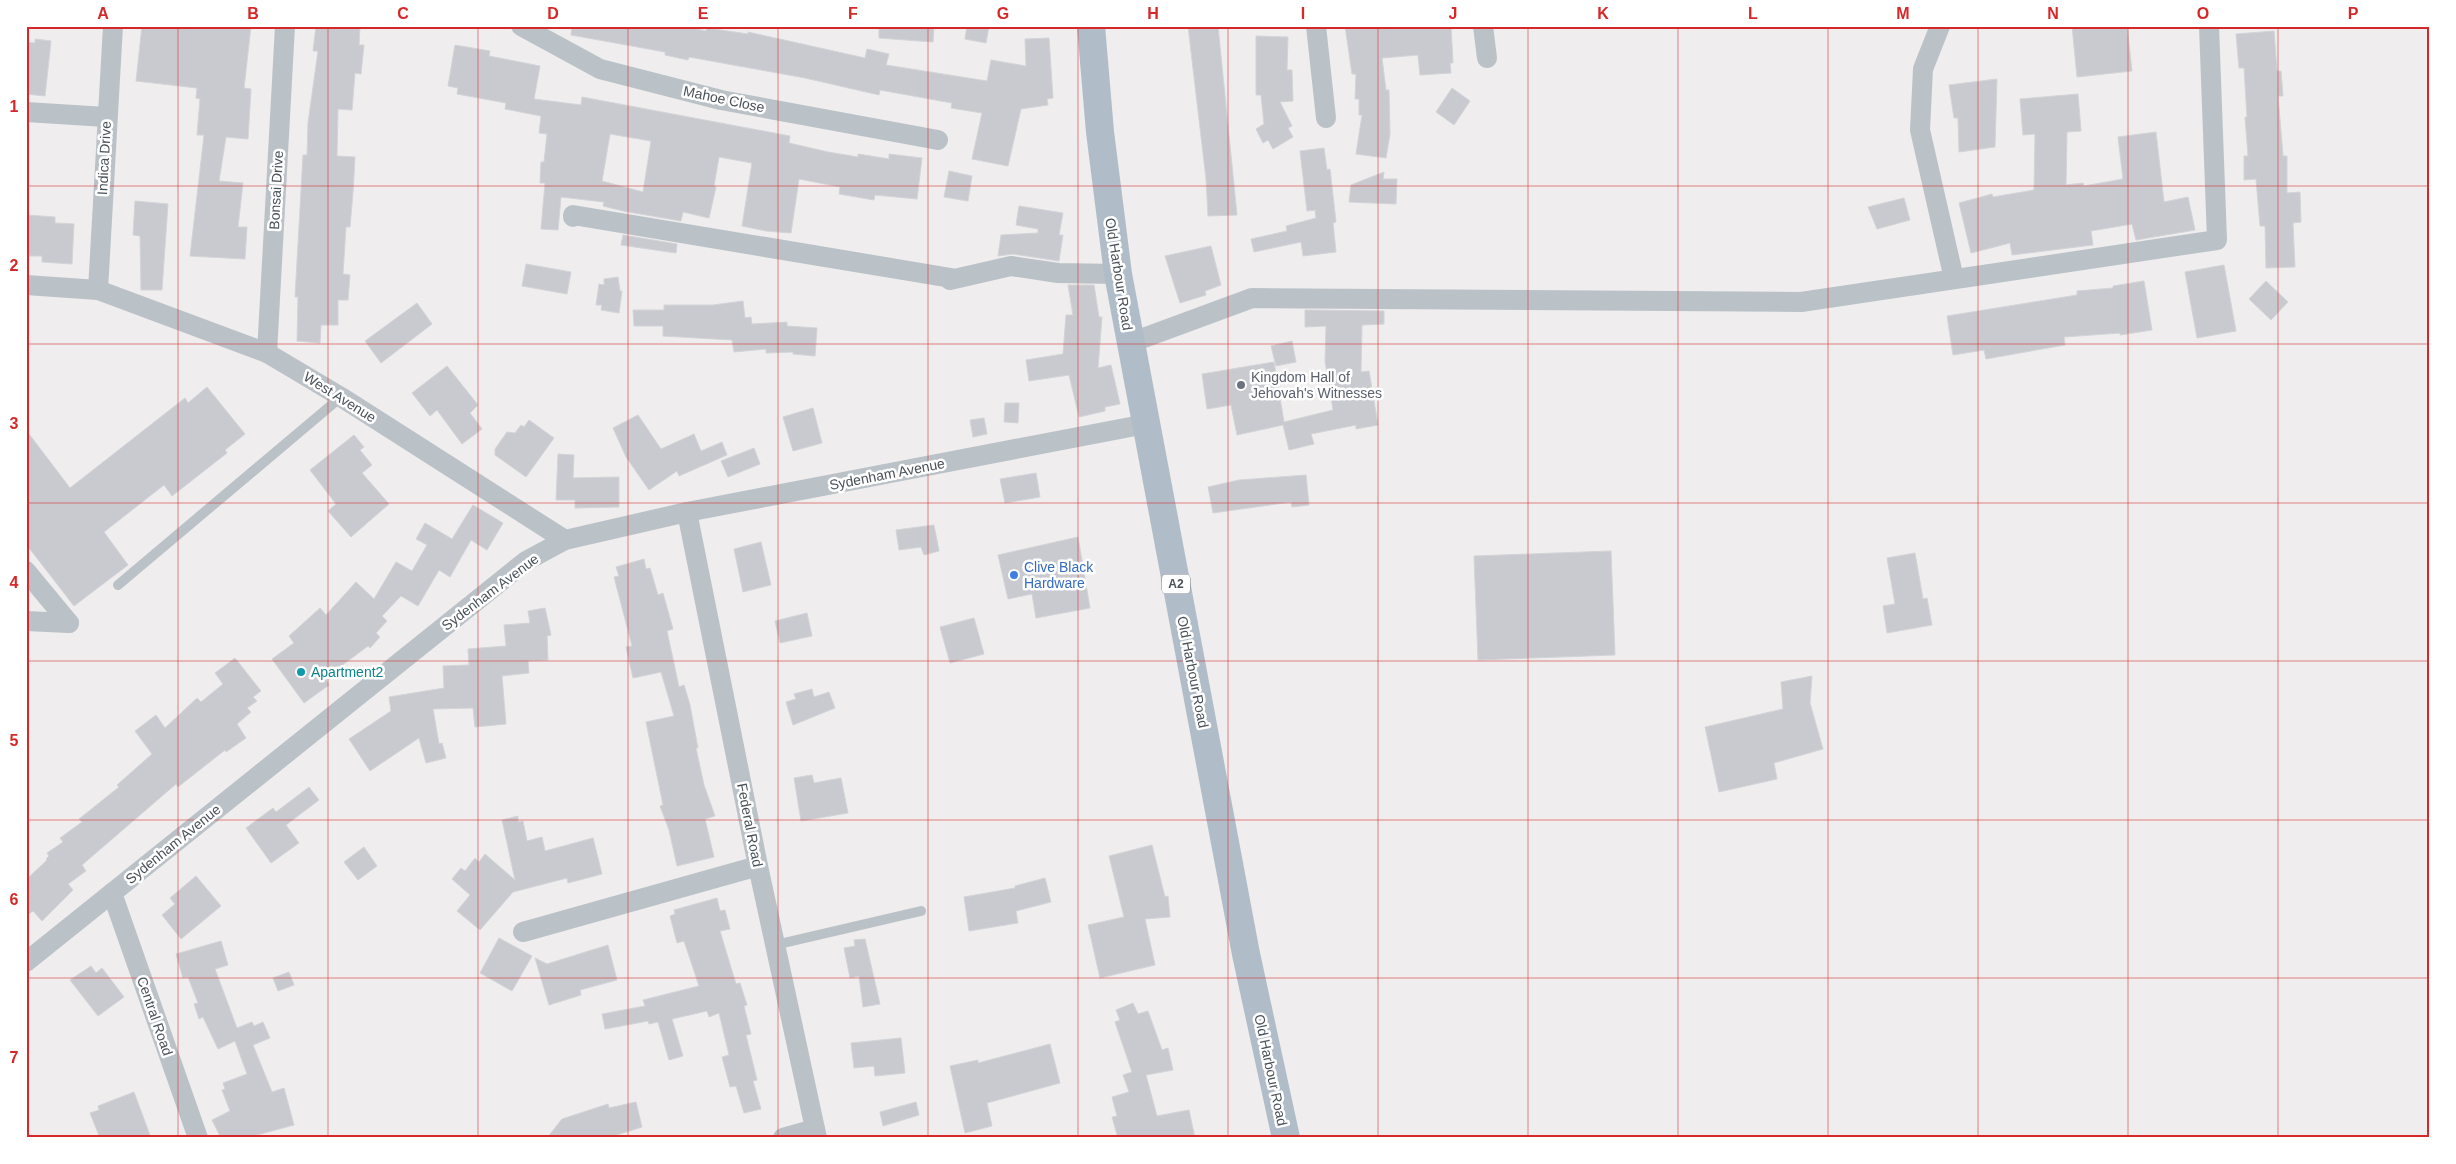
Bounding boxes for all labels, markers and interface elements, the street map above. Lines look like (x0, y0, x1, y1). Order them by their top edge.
text: A (97, 5, 109, 22)
text: B (247, 5, 259, 22)
text: C (397, 5, 409, 22)
text: D (547, 5, 559, 22)
text: E (698, 5, 709, 22)
text: F (848, 5, 858, 22)
text: G (997, 5, 1009, 22)
text: H (1147, 5, 1159, 22)
text: I (1301, 5, 1305, 22)
text: J (1449, 5, 1457, 22)
text: K (1597, 5, 1609, 22)
text: L (1748, 5, 1758, 22)
text: M (1896, 5, 1910, 22)
text: N (2047, 5, 2059, 22)
text: O (2197, 5, 2209, 22)
text: P (2348, 5, 2359, 22)
street label: Mahoe Close (682, 83, 766, 115)
text: 1 (10, 98, 19, 115)
street label: Indica Drive (94, 120, 114, 195)
street label: Bonsai Drive (266, 150, 286, 230)
street label: Old Harbour Road (1102, 217, 1136, 331)
text: 2 (10, 257, 19, 274)
street label: West Avenue (301, 368, 379, 426)
place label: Kingdom Hall of Jehovah's Witnesses (1251, 369, 1382, 401)
marker: Kingdom Hall of Jehovah's Witnesses (1235, 379, 1247, 391)
text: 3 (10, 415, 19, 432)
street label: Sydenham Avenue (828, 455, 946, 493)
street label: Sydenham Avenue (438, 550, 542, 634)
place label: Clive Black Hardware (1024, 559, 1094, 591)
marker: Clive Black Hardware (1008, 569, 1020, 581)
text: 4 (10, 574, 19, 591)
road number: A2 (1162, 574, 1190, 594)
street label: Old Harbour Road (1174, 615, 1212, 729)
place label: Apartment2 (311, 664, 384, 680)
marker: Apartment2 (295, 666, 307, 678)
text: 5 (10, 732, 19, 749)
street label: Federal Road (734, 782, 766, 868)
street label: Sydenham Avenue (122, 801, 224, 887)
text: 6 (10, 891, 19, 908)
street label: Central Road (134, 974, 176, 1058)
street label: Old Harbour Road (1251, 1013, 1291, 1127)
text: 7 (10, 1049, 19, 1066)

